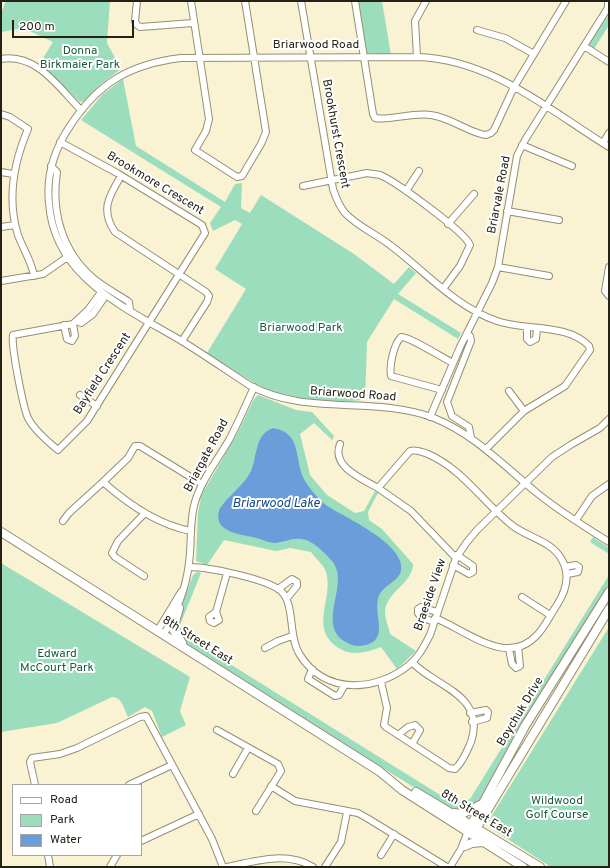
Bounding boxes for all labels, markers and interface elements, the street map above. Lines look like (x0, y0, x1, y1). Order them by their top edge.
scale bar (14, 12, 136, 38)
text: 200 m (19, 19, 55, 35)
street label: Briarwood Road (273, 39, 359, 53)
park label: Donna Birkmaier Park (40, 45, 120, 73)
street label: Brookhurst Crescent (318, 78, 352, 190)
street label: Brookmore Crescent (104, 149, 206, 219)
street label: Briarvale Road (485, 155, 515, 235)
park label: Briarwood Park (259, 322, 343, 336)
street label: Bayfield Crescent (71, 330, 135, 418)
street label: Briarwood Road (309, 385, 397, 405)
street label: Briargate Road (182, 417, 232, 495)
water label: Briarwood Lake (232, 496, 320, 512)
street label: Braeside View (412, 557, 450, 633)
street label: 8th Street East (159, 614, 235, 668)
park label: Edward McCourt Park (20, 648, 94, 676)
street label: Boychuk Drive (495, 675, 547, 749)
legend (12, 784, 142, 856)
street label: 8th Street East (438, 787, 514, 841)
text: Road (50, 792, 78, 808)
park label: Wildwood Golf Course (526, 795, 588, 823)
text: Park (50, 812, 75, 828)
text: Water (50, 832, 82, 848)

